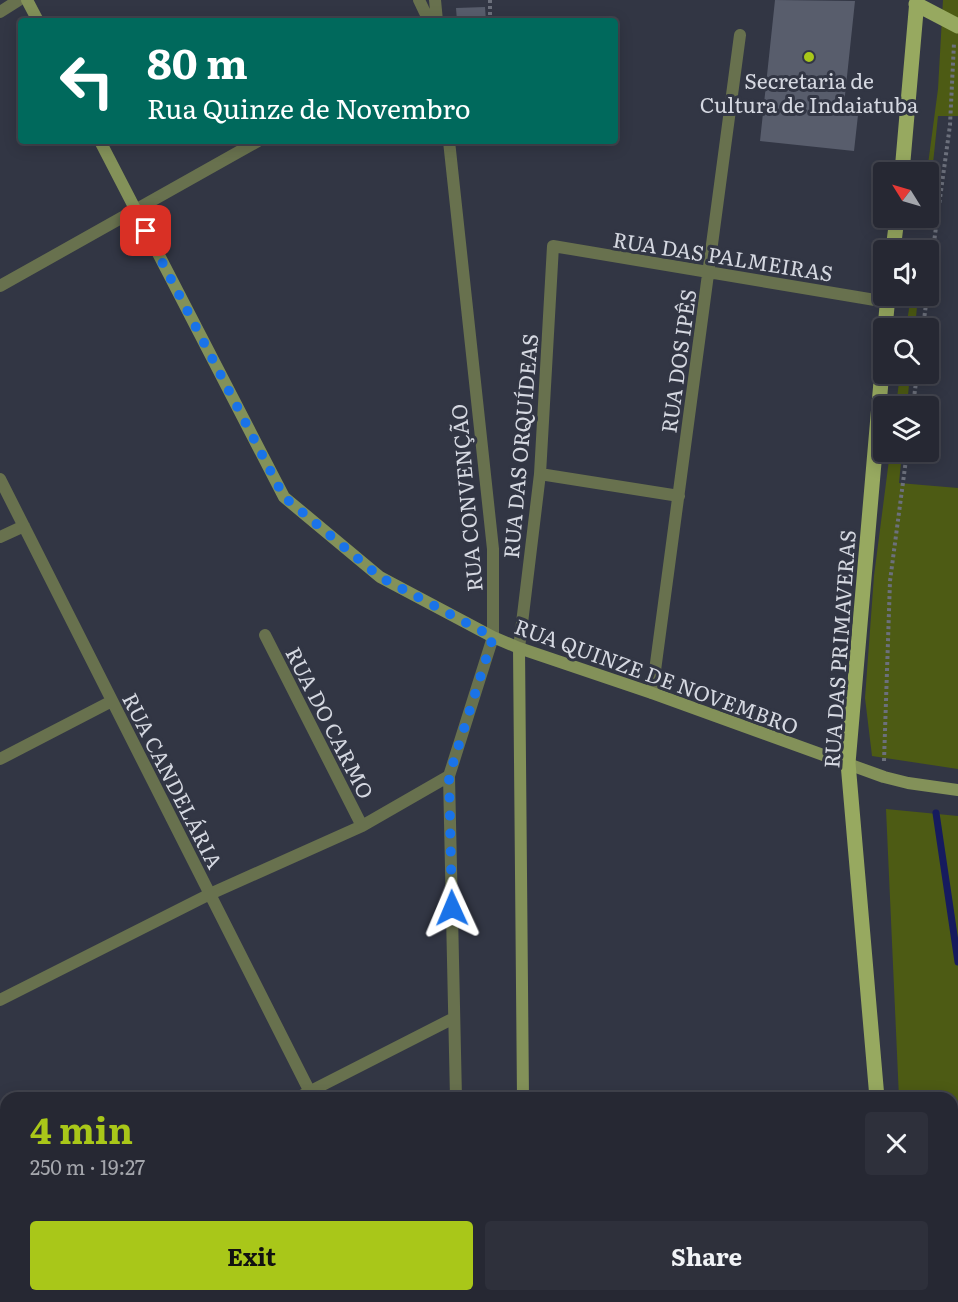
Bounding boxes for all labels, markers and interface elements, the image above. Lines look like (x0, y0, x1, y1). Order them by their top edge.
text: 80 m (147, 30, 248, 92)
icon: left (48, 42, 126, 120)
marker: Secretaria de Cultura de Indaiatuba (802, 50, 816, 64)
place label: Secretaria de Cultura de Indaiatuba (700, 64, 919, 119)
text: Rua Quinze de Novembro (147, 87, 471, 127)
north arrow (873, 162, 939, 228)
map controls (873, 162, 939, 462)
pin (120, 205, 171, 256)
icon: arrive (129, 214, 162, 247)
street label: RUA DAS PALMEIRAS (611, 222, 835, 288)
button: sound (873, 240, 939, 306)
street label: RUA DOS IPÊS (652, 287, 702, 435)
button: search (873, 318, 939, 384)
street label: RUA DAS ORQUÍDEAS (494, 332, 544, 560)
button: layers (873, 396, 939, 462)
street label: RUA CONVENÇÃO (441, 403, 489, 593)
street label: RUA DAS PRIMAVERAS (814, 529, 862, 769)
street label: RUA QUINZE DE NOVEMBRO (511, 609, 803, 741)
street label: RUA DO CARMO (279, 641, 383, 803)
street label: RUA CANDELÁRIA (116, 687, 232, 874)
position arrow (420, 876, 484, 940)
text: 4 min (30, 1102, 133, 1155)
button: close (865, 1112, 928, 1175)
text: 250 m · 19:27 (30, 1151, 145, 1181)
button: Exit (30, 1221, 473, 1290)
button: Share (485, 1221, 928, 1290)

